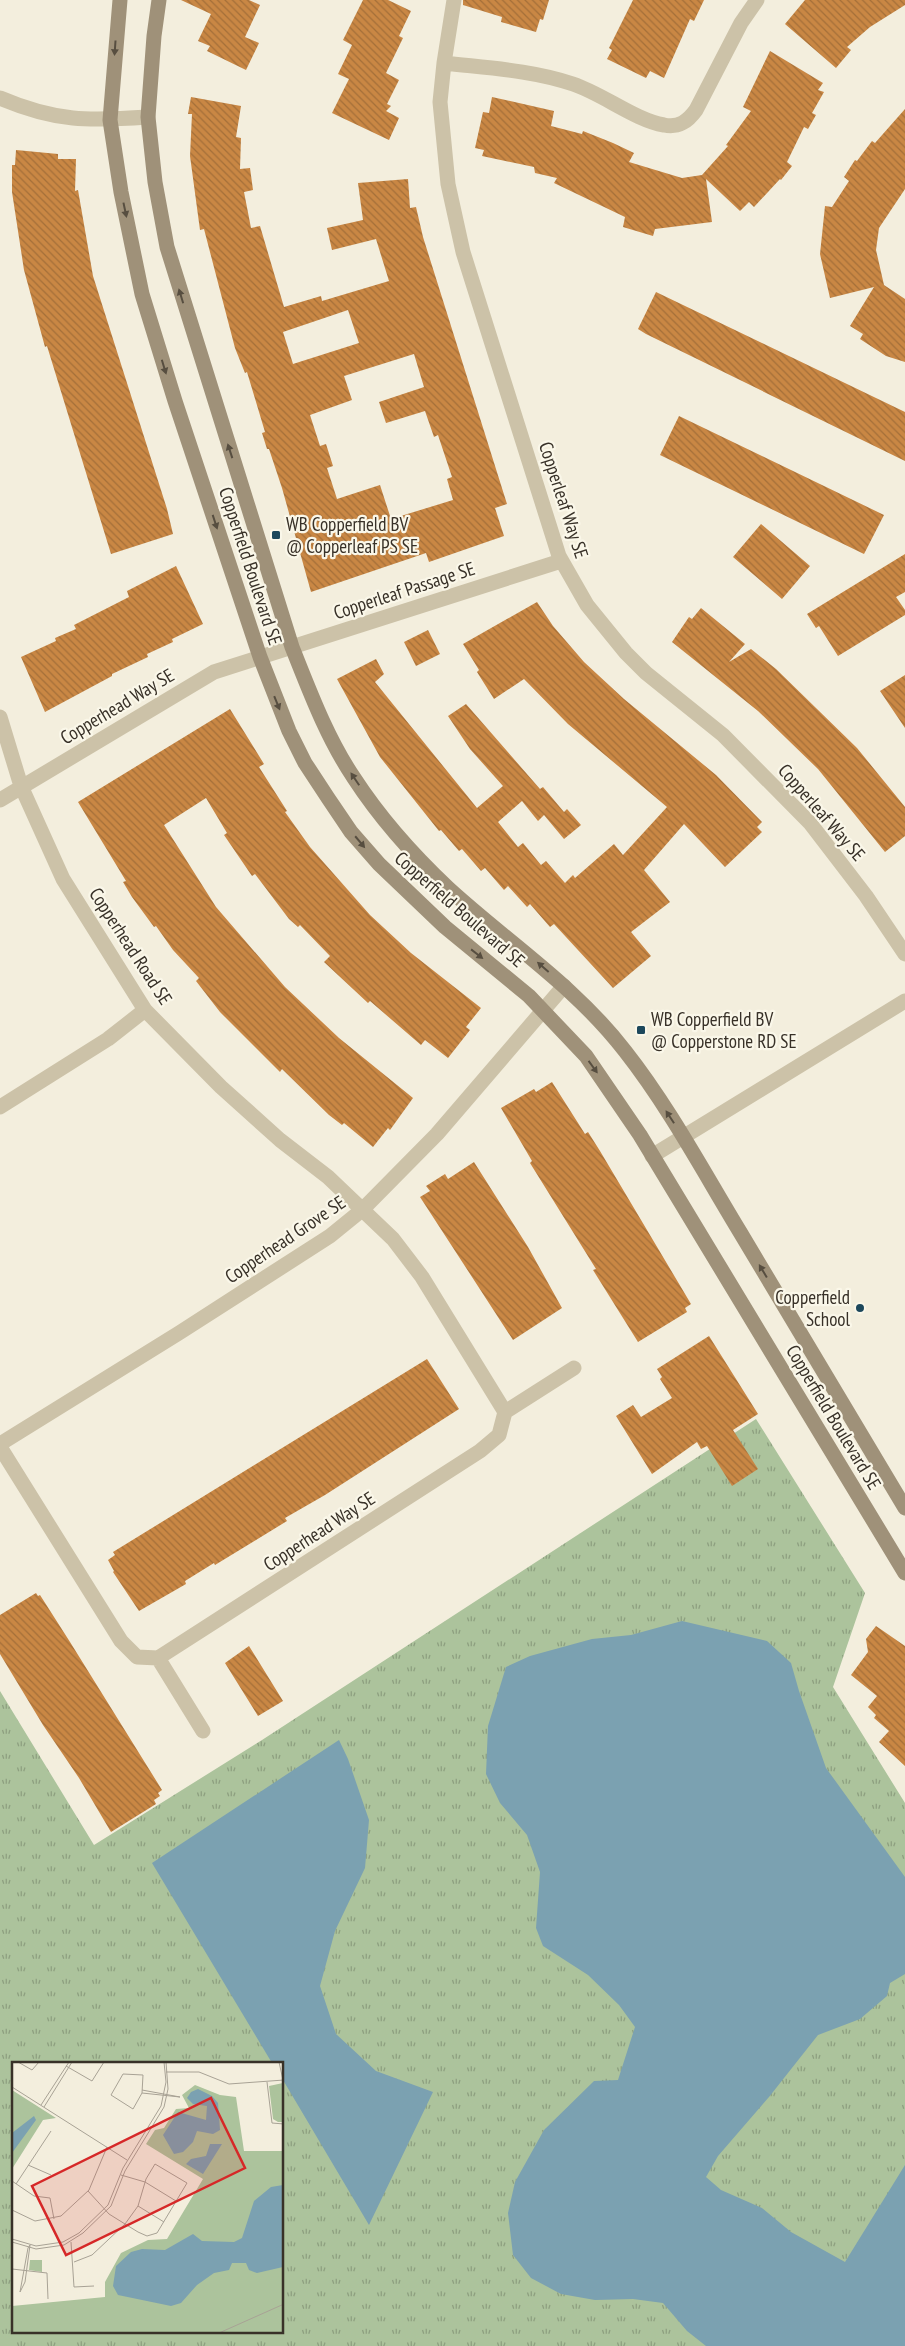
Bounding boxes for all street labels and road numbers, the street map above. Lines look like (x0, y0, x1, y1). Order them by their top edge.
street label: Copperleaf Way SE (534, 439, 594, 561)
street label: Copperfield Boulevard SE (214, 484, 288, 648)
street label: Copperleaf Passage SE (330, 556, 478, 624)
street label: Copperhead Way SE (56, 663, 178, 749)
street label: Copperleaf Way SE (773, 758, 871, 866)
street label: Copperfield Boulevard SE (390, 846, 530, 972)
street label: Copperhead Road SE (84, 883, 178, 1009)
street label: Copperhead Grove SE (220, 1190, 350, 1288)
street label: Copperfield Boulevard SE (781, 1340, 887, 1494)
street label: Copperhead Way SE (259, 1486, 379, 1576)

